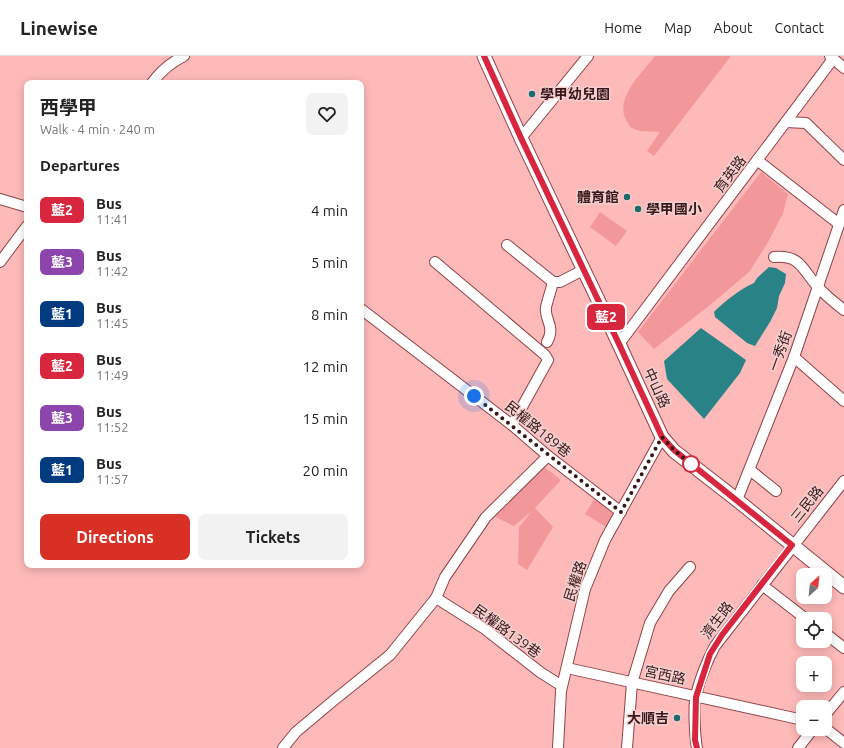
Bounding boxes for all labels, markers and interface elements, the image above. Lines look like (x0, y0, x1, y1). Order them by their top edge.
text: Linewise (20, 17, 98, 39)
text: Home (604, 20, 642, 36)
text: Map (664, 20, 692, 36)
text: About (714, 20, 753, 36)
text: Contact (775, 20, 824, 36)
place label: 學甲幼兒園 (540, 86, 610, 102)
marker: 學甲幼兒園 (527, 89, 537, 99)
button: heart (306, 93, 348, 135)
text: 西學甲 (40, 96, 97, 118)
text: Walk · 4 min · 240 m (40, 122, 155, 136)
street label: 育英路 (711, 152, 749, 196)
text: Departures (40, 157, 120, 174)
place label: 體育館 (577, 189, 619, 205)
marker: 體育館 (622, 192, 632, 202)
text: Bus (96, 195, 122, 212)
place label: 學甲國小 (646, 201, 702, 217)
text: 藍2 (51, 202, 73, 218)
text: 4 min (311, 202, 348, 219)
marker: 學甲國小 (633, 204, 643, 214)
text: 11:41 (96, 212, 129, 226)
text: Bus (96, 247, 122, 264)
text: 藍3 (51, 254, 73, 270)
text: 5 min (311, 254, 348, 271)
text: 11:42 (96, 264, 129, 278)
text: Bus (96, 299, 122, 316)
line badge: 藍2 (588, 304, 624, 330)
text: 藍1 (51, 306, 73, 322)
text: 8 min (311, 306, 348, 323)
text: 藍2 (595, 309, 617, 325)
text: 11:45 (96, 316, 129, 330)
street label: 一秀街 (765, 329, 795, 373)
text: Bus (96, 351, 122, 368)
text: 藍2 (51, 358, 73, 374)
text: 12 min (302, 358, 348, 375)
street label: 中山路 (641, 366, 673, 410)
text: 11:49 (96, 368, 129, 382)
your location (464, 386, 484, 406)
street label: 民權路189巷 (502, 398, 574, 460)
text: Bus (96, 403, 122, 420)
text: 藍3 (51, 410, 73, 426)
text: 15 min (302, 410, 348, 427)
text: 11:52 (96, 420, 129, 434)
text: Bus (96, 455, 122, 472)
unlabelled marker (682, 455, 700, 473)
text: 藍1 (51, 462, 73, 478)
text: 20 min (302, 462, 348, 479)
text: 11:57 (96, 472, 129, 486)
street label: 三民路 (788, 483, 826, 525)
button: Directions (40, 514, 190, 560)
button: Tickets (198, 514, 348, 560)
street label: 民權路 (561, 559, 589, 603)
north arrow (796, 568, 832, 604)
map controls (796, 568, 832, 736)
street label: 濟生路 (698, 598, 736, 642)
street label: 民權路139巷 (470, 601, 544, 661)
button: locate (796, 612, 832, 648)
button: + (796, 656, 832, 692)
street label: 宮西路 (643, 663, 687, 687)
button: − (796, 700, 832, 736)
place label: 大順吉 (627, 710, 669, 726)
marker: 大順吉 (672, 713, 682, 723)

